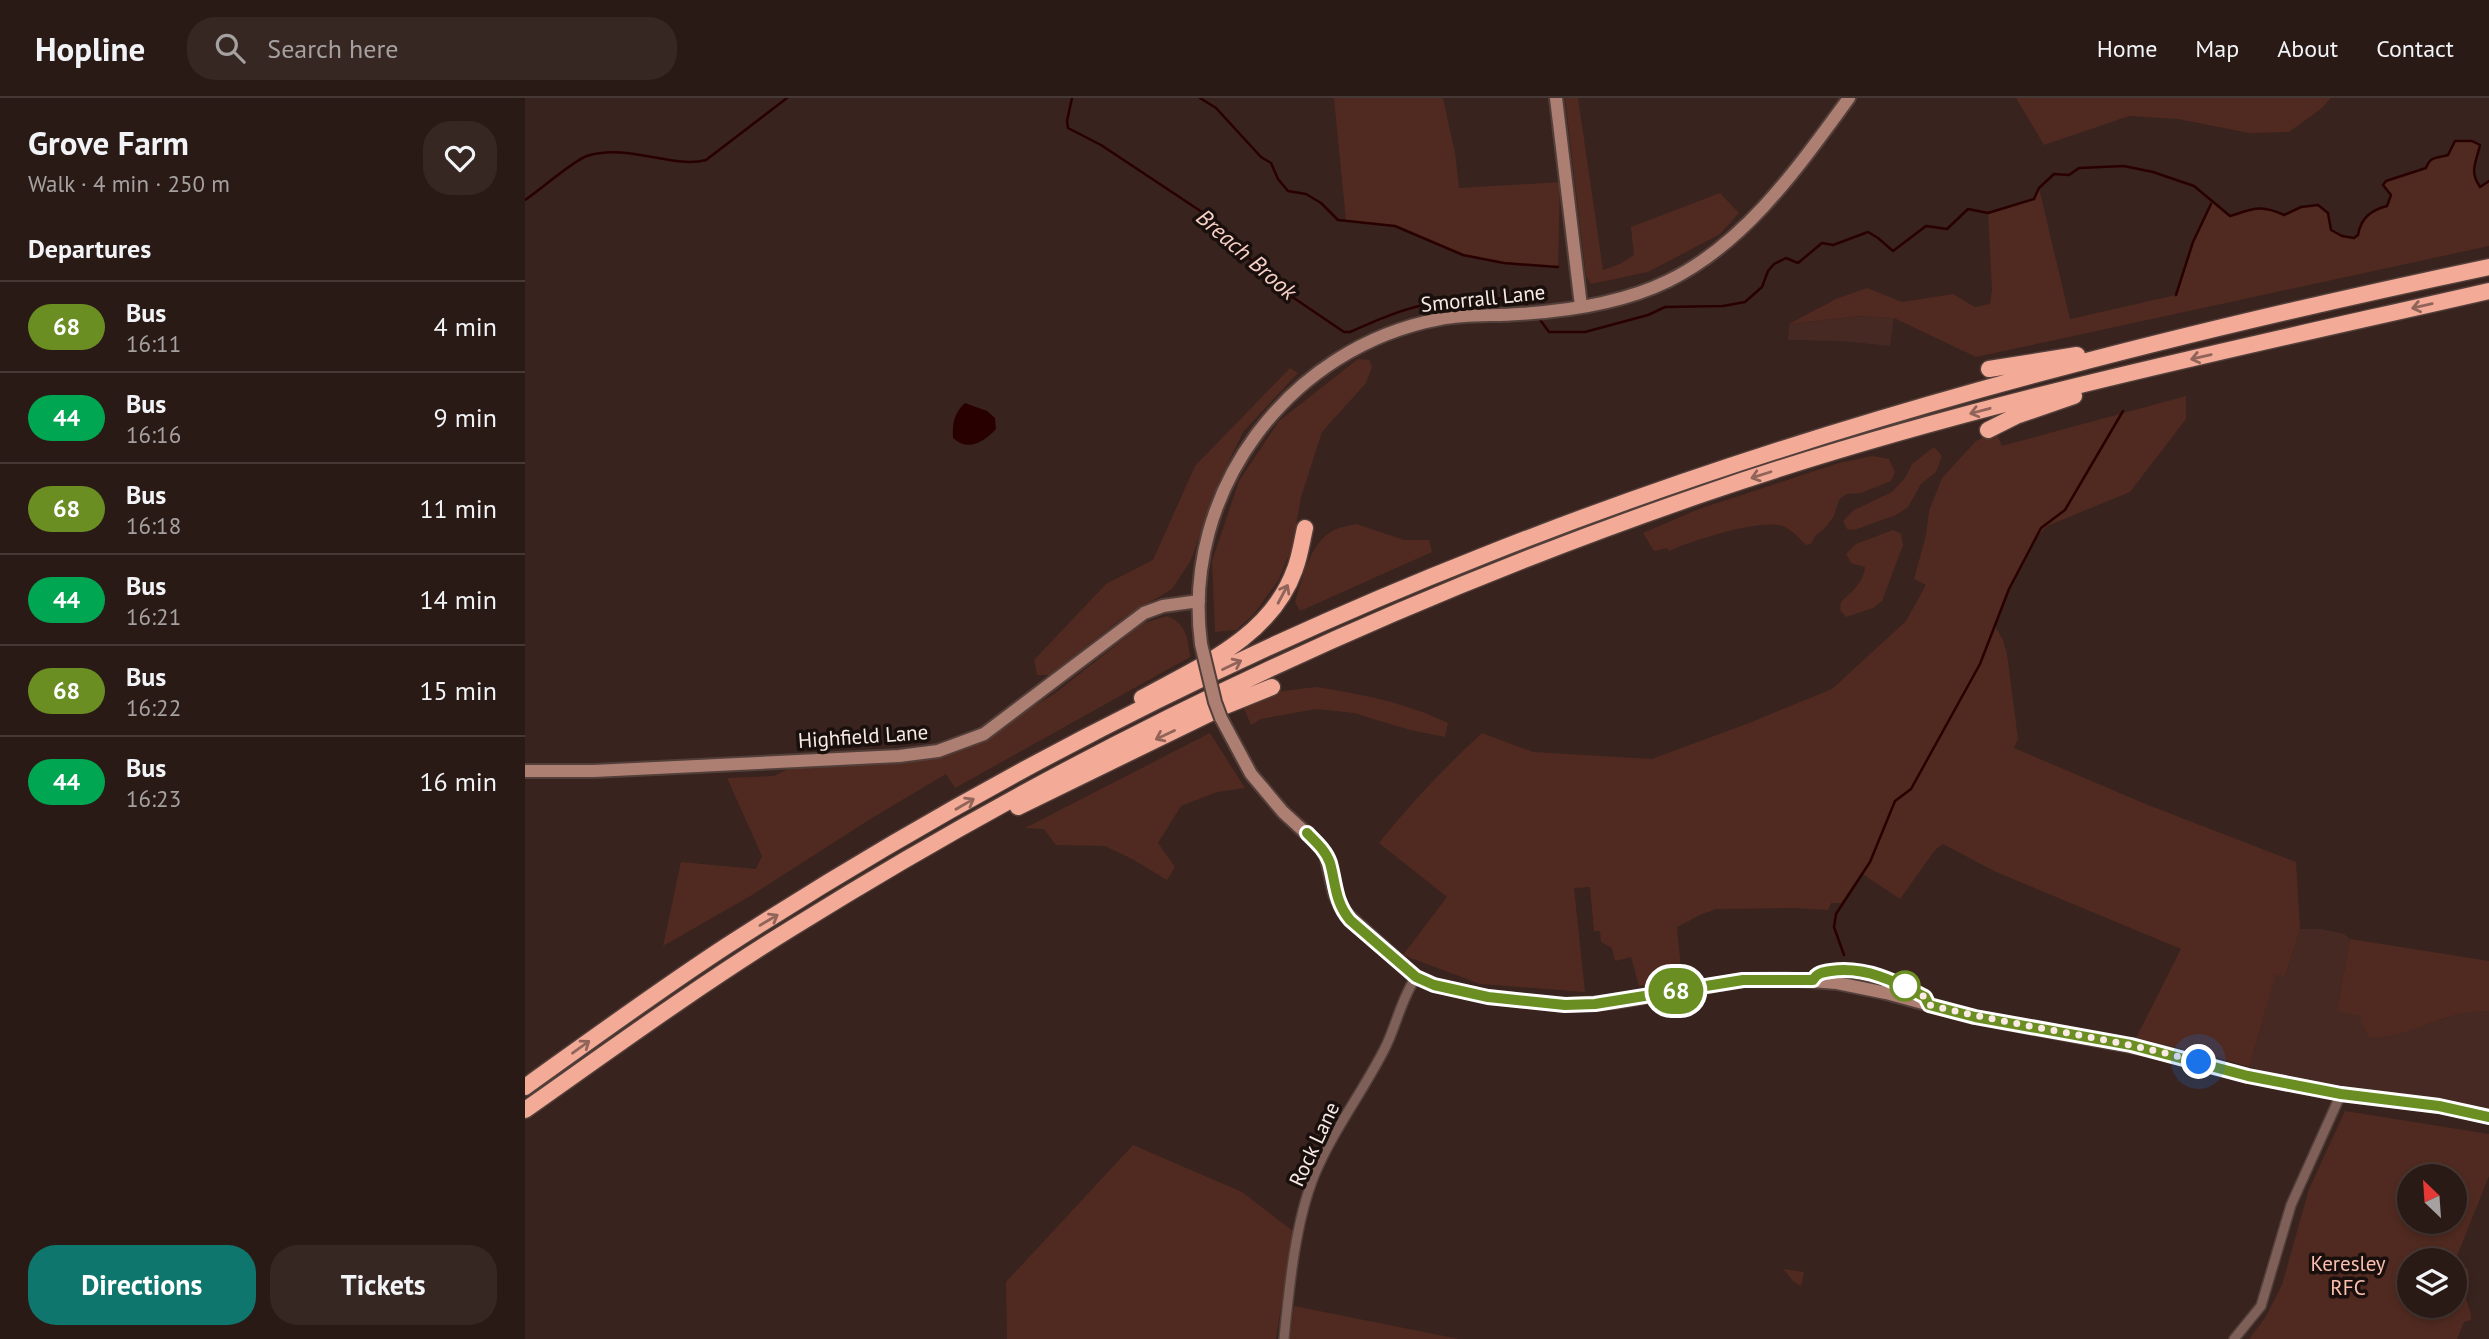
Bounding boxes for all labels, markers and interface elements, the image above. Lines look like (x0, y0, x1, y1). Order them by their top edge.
search box (187, 17, 677, 80)
text: Hopline (35, 27, 145, 70)
icon: search (211, 29, 249, 67)
text: Search here (267, 32, 398, 65)
text: Home (2097, 33, 2157, 64)
text: Map (2195, 33, 2239, 64)
text: About (2277, 33, 2338, 64)
text: Contact (2376, 33, 2454, 64)
text: Grove Farm (28, 121, 189, 164)
button: heart (423, 121, 497, 195)
text: Walk · 4 min · 250 m (28, 169, 230, 198)
water label: Breach Brook (1191, 202, 1304, 307)
text: Departures (28, 232, 151, 265)
street label: Smorrall Lane (1419, 278, 1547, 318)
text: Bus (126, 296, 166, 329)
one-way arrow (2412, 301, 2434, 314)
text: 4 min (434, 310, 497, 343)
text: 68 (53, 311, 80, 342)
text: 16:11 (126, 329, 181, 358)
one-way arrow (2190, 351, 2213, 364)
text: Bus (126, 387, 166, 420)
text: 9 min (434, 401, 497, 434)
text: 44 (53, 402, 80, 433)
one-way arrow (1969, 405, 1991, 418)
text: 16:16 (126, 420, 181, 449)
one-way arrow (1751, 470, 1773, 482)
text: Bus (126, 478, 166, 511)
text: 11 min (419, 492, 497, 525)
text: 68 (53, 493, 80, 524)
text: 16:18 (126, 511, 181, 540)
text: Bus (126, 569, 166, 602)
text: 14 min (419, 583, 497, 616)
text: 44 (53, 584, 80, 615)
one-way arrow (1276, 584, 1290, 604)
text: 16:21 (126, 602, 181, 631)
one-way arrow (1221, 658, 1242, 672)
text: Bus (126, 660, 166, 693)
text: 15 min (419, 674, 497, 707)
text: 68 (53, 675, 80, 706)
text: 16:22 (126, 693, 181, 722)
street label: Highfield Lane (797, 718, 929, 754)
one-way arrow (1155, 728, 1176, 742)
text: Bus (126, 751, 166, 784)
text: 16 min (419, 765, 497, 798)
text: 44 (53, 766, 80, 797)
text: 16:23 (126, 784, 181, 813)
one-way arrow (954, 797, 974, 811)
one-way arrow (759, 913, 779, 927)
line badge: 68 (1645, 968, 1707, 1014)
unlabelled marker (1890, 971, 1920, 1001)
text: 68 (1662, 975, 1690, 1006)
one-way arrow (571, 1040, 590, 1055)
your location (2181, 1044, 2216, 1079)
street label: Rock Lane (1283, 1097, 1345, 1191)
north arrow (2397, 1164, 2467, 1234)
map controls (2397, 1164, 2467, 1318)
button: Directions (28, 1245, 256, 1325)
button: Tickets (270, 1245, 497, 1325)
button: layers (2397, 1248, 2467, 1318)
park label: Keresley RFC (2310, 1250, 2386, 1301)

